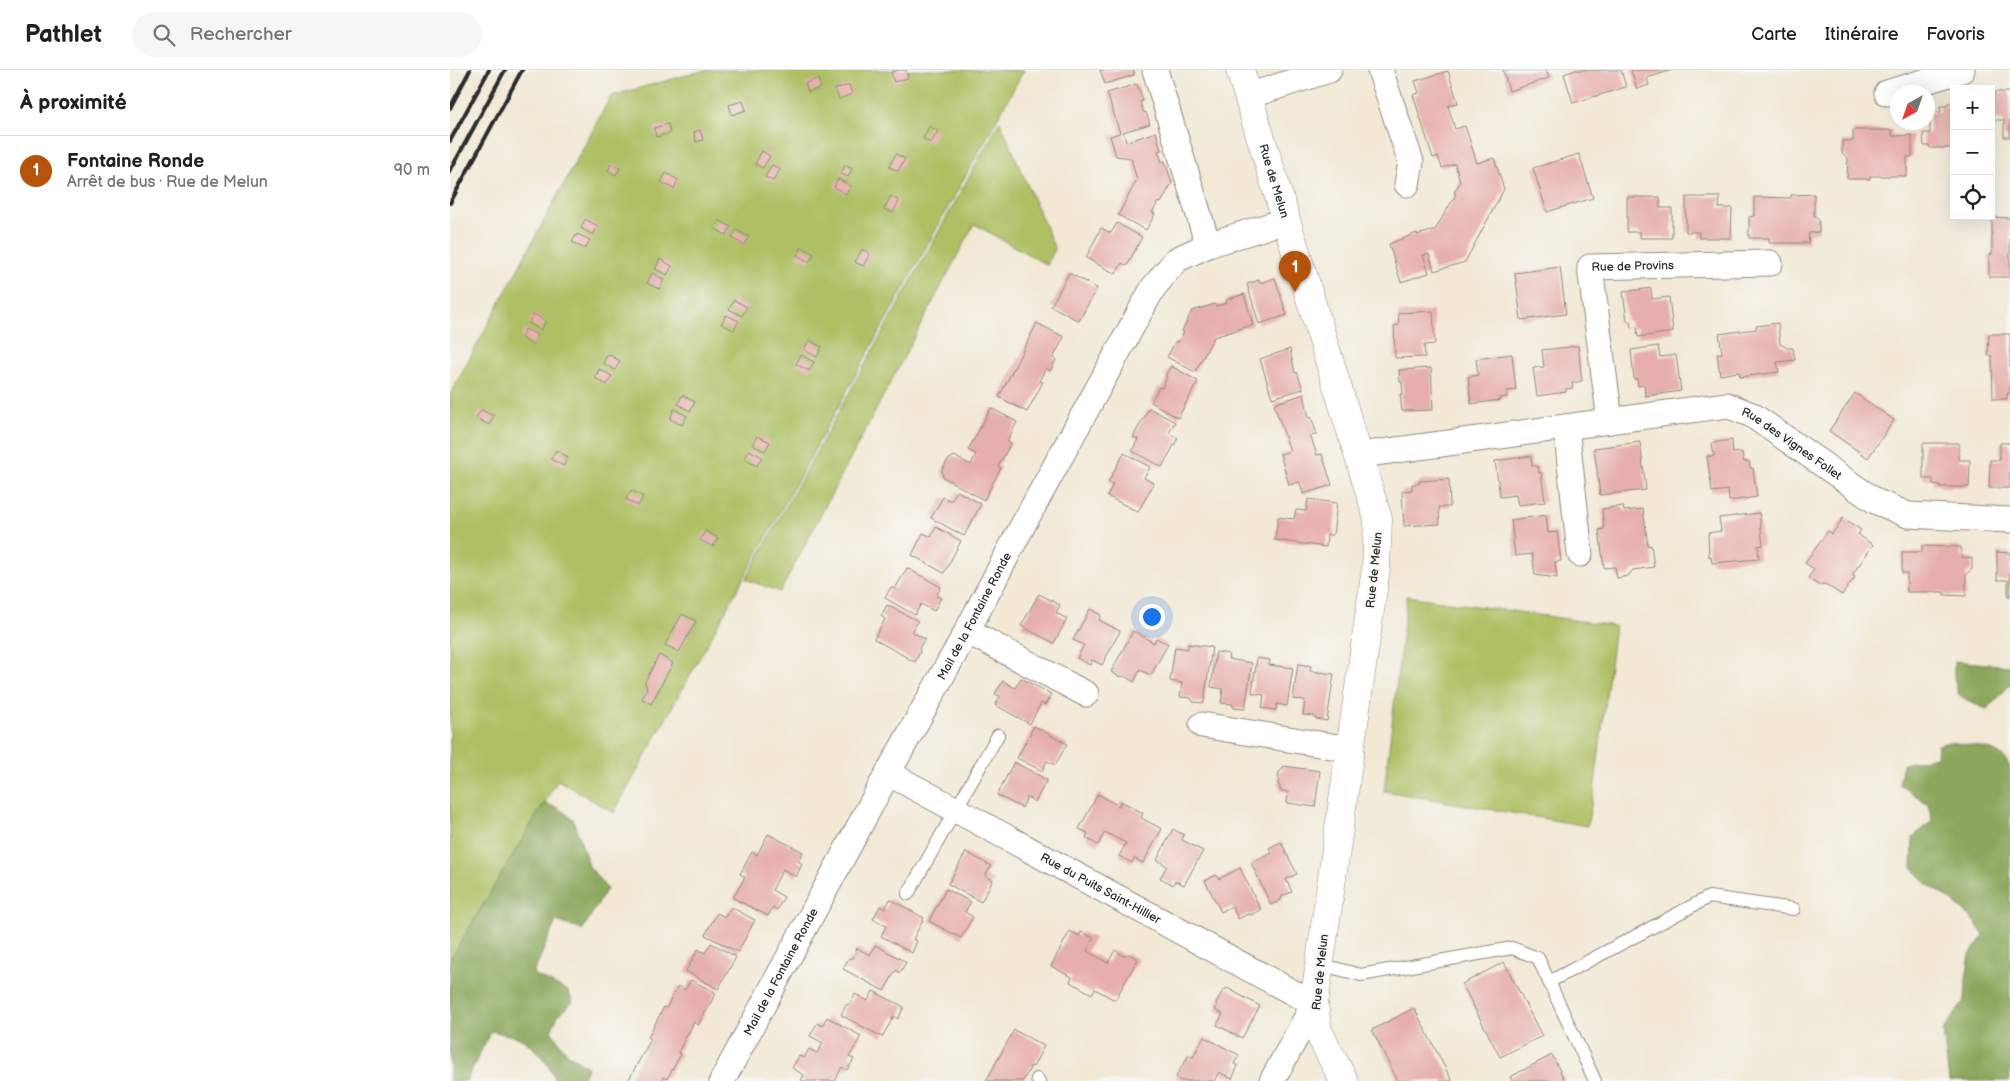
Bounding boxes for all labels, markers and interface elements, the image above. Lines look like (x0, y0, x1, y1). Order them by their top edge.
search box (132, 12, 482, 57)
text: Pathlet (25, 20, 102, 49)
icon: search (150, 21, 178, 49)
text: Rechercher (190, 23, 292, 46)
text: Carte (1751, 24, 1797, 45)
text: Itinéraire (1825, 24, 1898, 45)
text: Favoris (1926, 24, 1985, 45)
north arrow (1890, 85, 1935, 130)
map controls (1950, 85, 1995, 220)
button: + (1950, 85, 1995, 130)
text: À proximité (20, 90, 127, 115)
button: − (1950, 130, 1995, 175)
street label: Rue de Melun (1255, 142, 1292, 220)
text: Fontaine Ronde (67, 150, 204, 173)
text: 1 (33, 161, 39, 180)
text: 90 m (394, 161, 430, 180)
text: Arrêt de bus · Rue de Melun (67, 173, 268, 192)
button: locate (1950, 175, 1995, 220)
pin: 1 (1279, 251, 1311, 292)
street label: Rue de Provins (1591, 258, 1674, 275)
street label: Rue des Vignes Follet (1739, 405, 1845, 484)
street label: Rue de Melun (1363, 531, 1386, 609)
street label: Mail de la Fontaine Ronde (934, 550, 1015, 683)
your location (1139, 604, 1165, 630)
street label: Rue du Puits Saint-Hillier (1038, 850, 1164, 928)
street label: Mail de la Fontaine Ronde (741, 906, 822, 1038)
street label: Rue de Melun (1309, 933, 1332, 1011)

